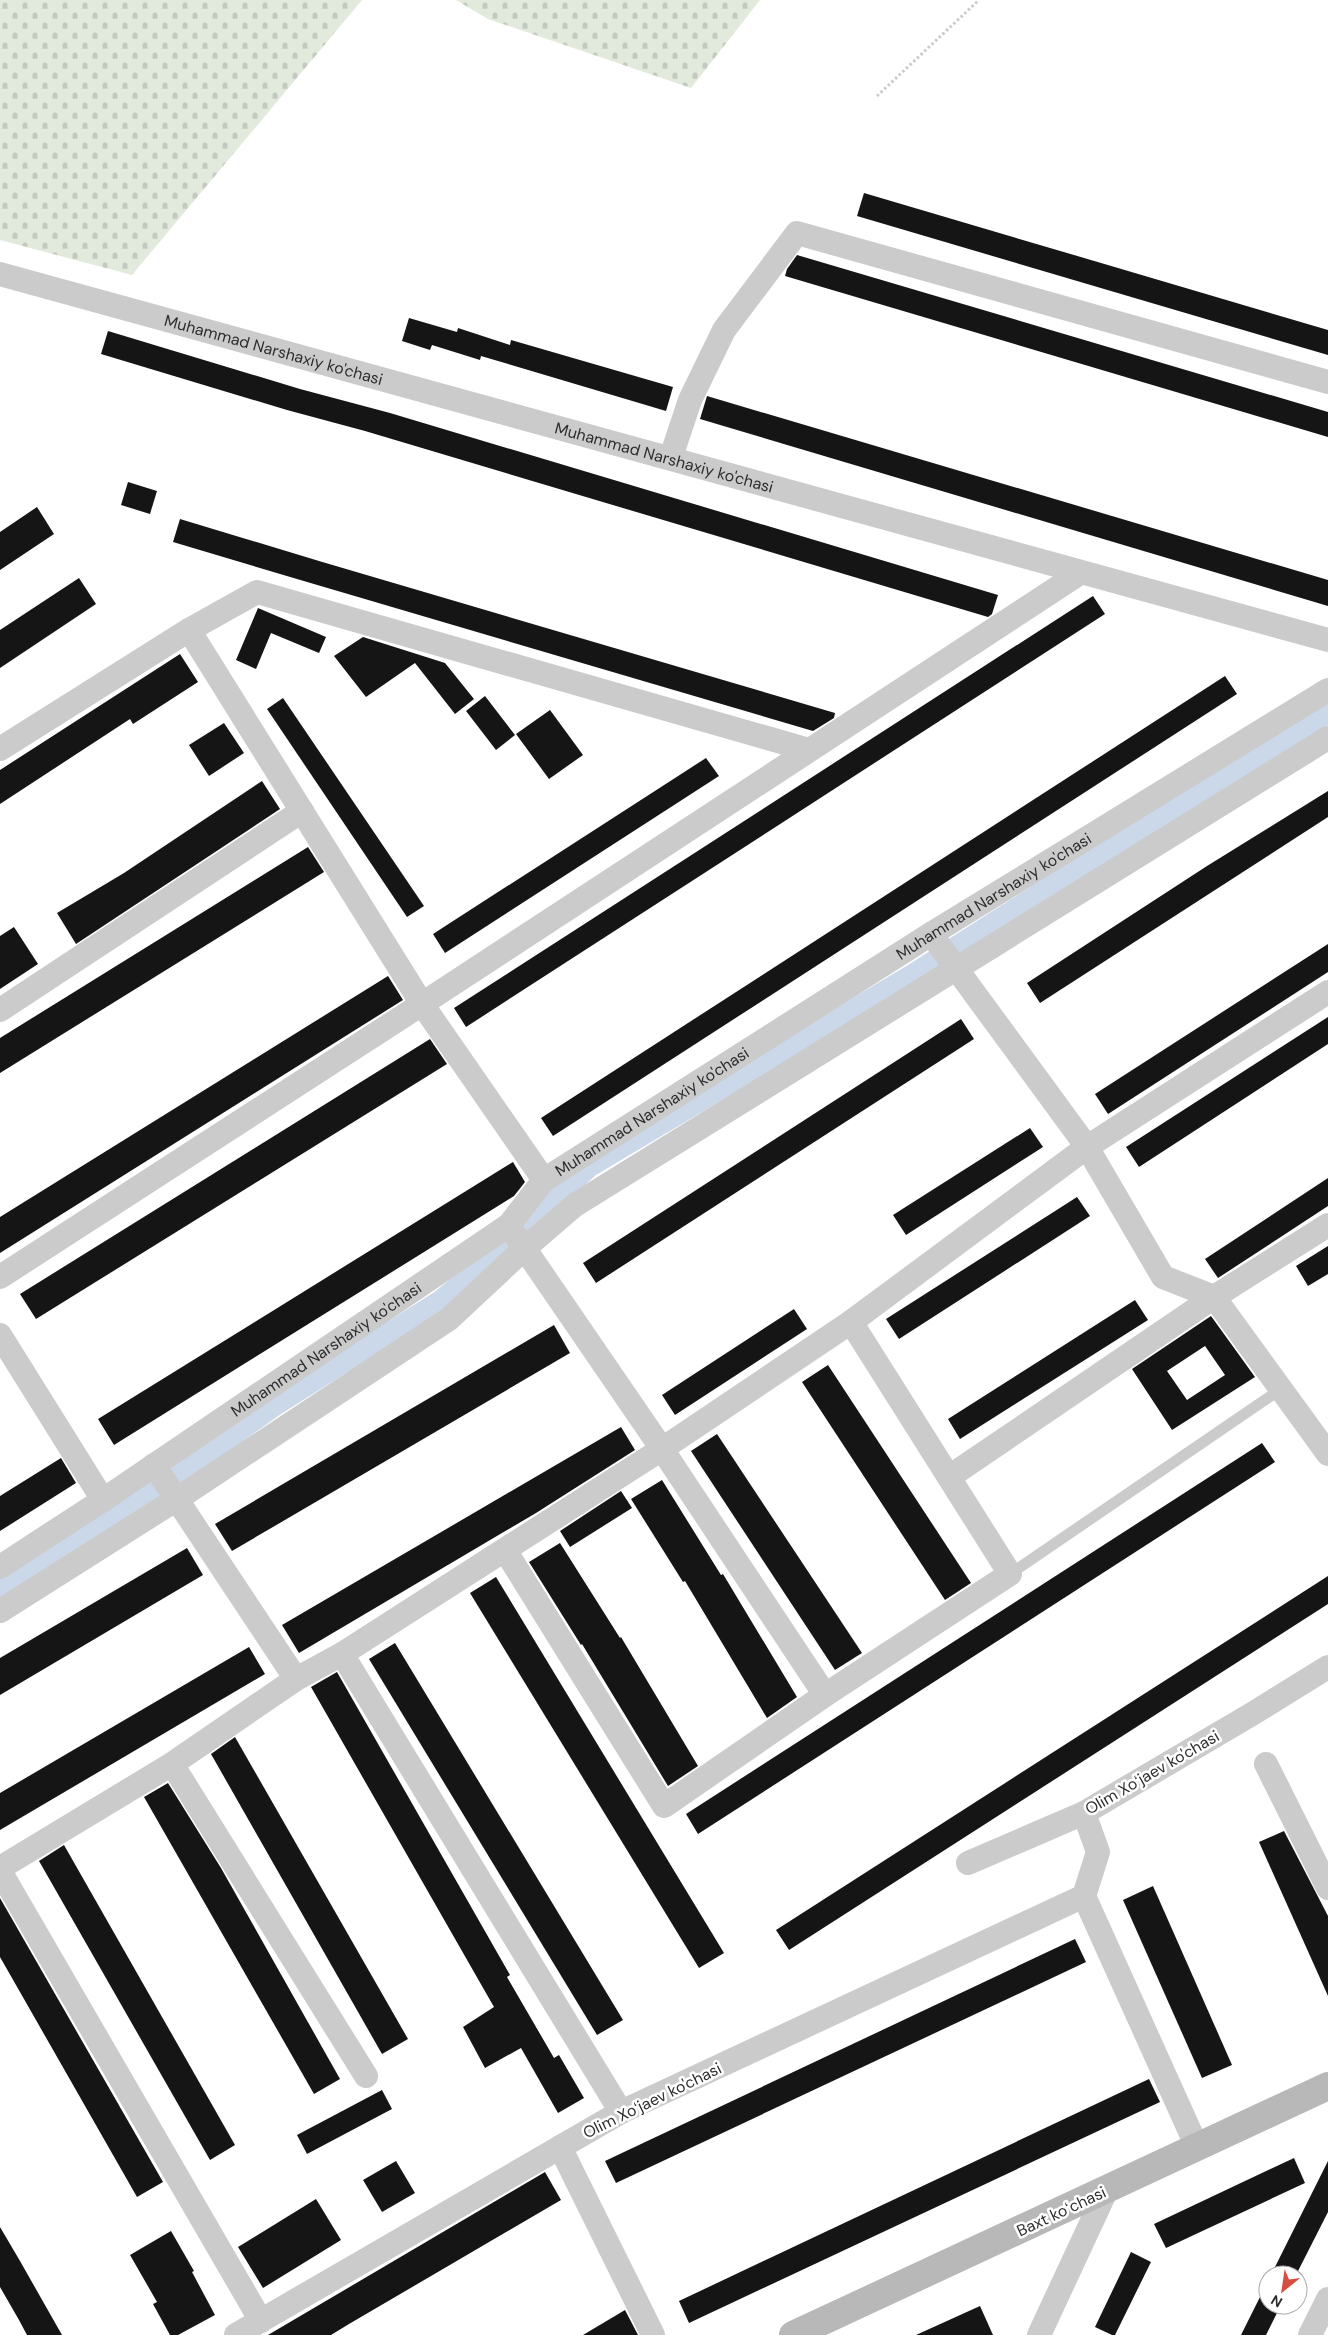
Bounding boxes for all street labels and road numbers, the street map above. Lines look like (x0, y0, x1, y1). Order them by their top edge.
street label: Muhammad Narshaxiy ko'chasi (162, 310, 385, 390)
street label: Muhammad Narshaxiy ko'chasi (552, 417, 776, 498)
street label: Muhammad Narshaxiy ko'chasi (892, 828, 1095, 965)
street label: Muhammad Narshaxiy ko'chasi (551, 1042, 753, 1181)
street label: Muhammad Narshaxiy ko'chasi (227, 1277, 426, 1422)
street label: Olim Xoʻjaev ko'chasi (1081, 1725, 1223, 1819)
street label: Olim Xoʻjaev ko'chasi (579, 2058, 725, 2143)
street label: Baxt koʻchasi (1013, 2182, 1109, 2241)

